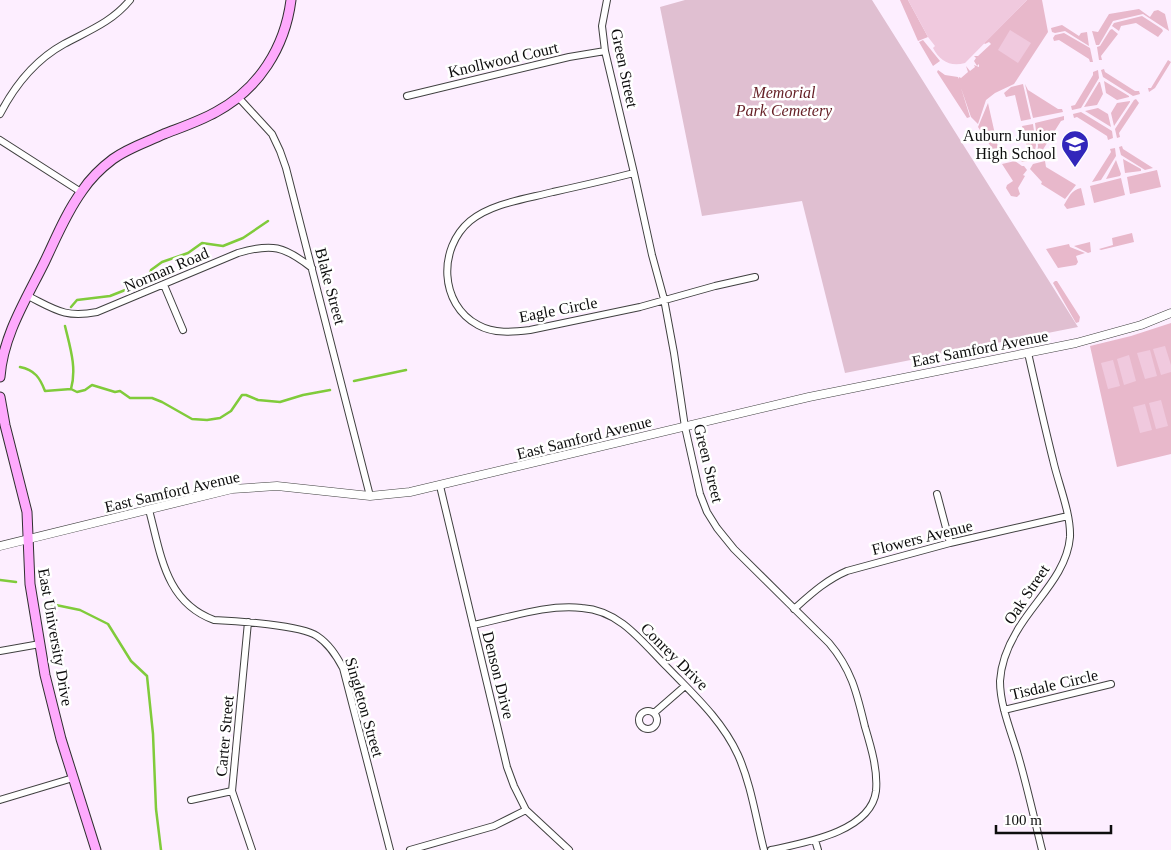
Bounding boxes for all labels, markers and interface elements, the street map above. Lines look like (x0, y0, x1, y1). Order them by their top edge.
street label: Green Street (608, 27, 641, 110)
street label: Knollwood Court (446, 38, 560, 80)
park label: Memorial Park Cemetery (735, 84, 833, 120)
place label: Auburn Junior High School (963, 127, 1057, 163)
school or university icon: Auburn Junior High School (1060, 129, 1090, 168)
street label: Norman Road (121, 244, 211, 295)
street label: Blake Street (312, 246, 349, 327)
street label: Eagle Circle (517, 294, 599, 326)
street label: East Samford Avenue (911, 327, 1050, 370)
street label: East Samford Avenue (515, 413, 653, 462)
street label: Green Street (691, 422, 727, 505)
street label: East Samford Avenue (103, 468, 241, 515)
street label: Flowers Avenue (870, 517, 974, 558)
street label: Oak Street (1000, 561, 1053, 627)
street label: East University Drive (34, 567, 76, 707)
street label: Conrey Drive (637, 619, 712, 694)
street label: Denson Drive (479, 630, 518, 721)
street label: Singleton Street (341, 655, 387, 760)
street label: Tisdale Circle (1009, 666, 1100, 703)
street label: Carter Street (212, 694, 237, 777)
scale bar (996, 802, 1111, 834)
text: 100 m (1004, 812, 1042, 828)

